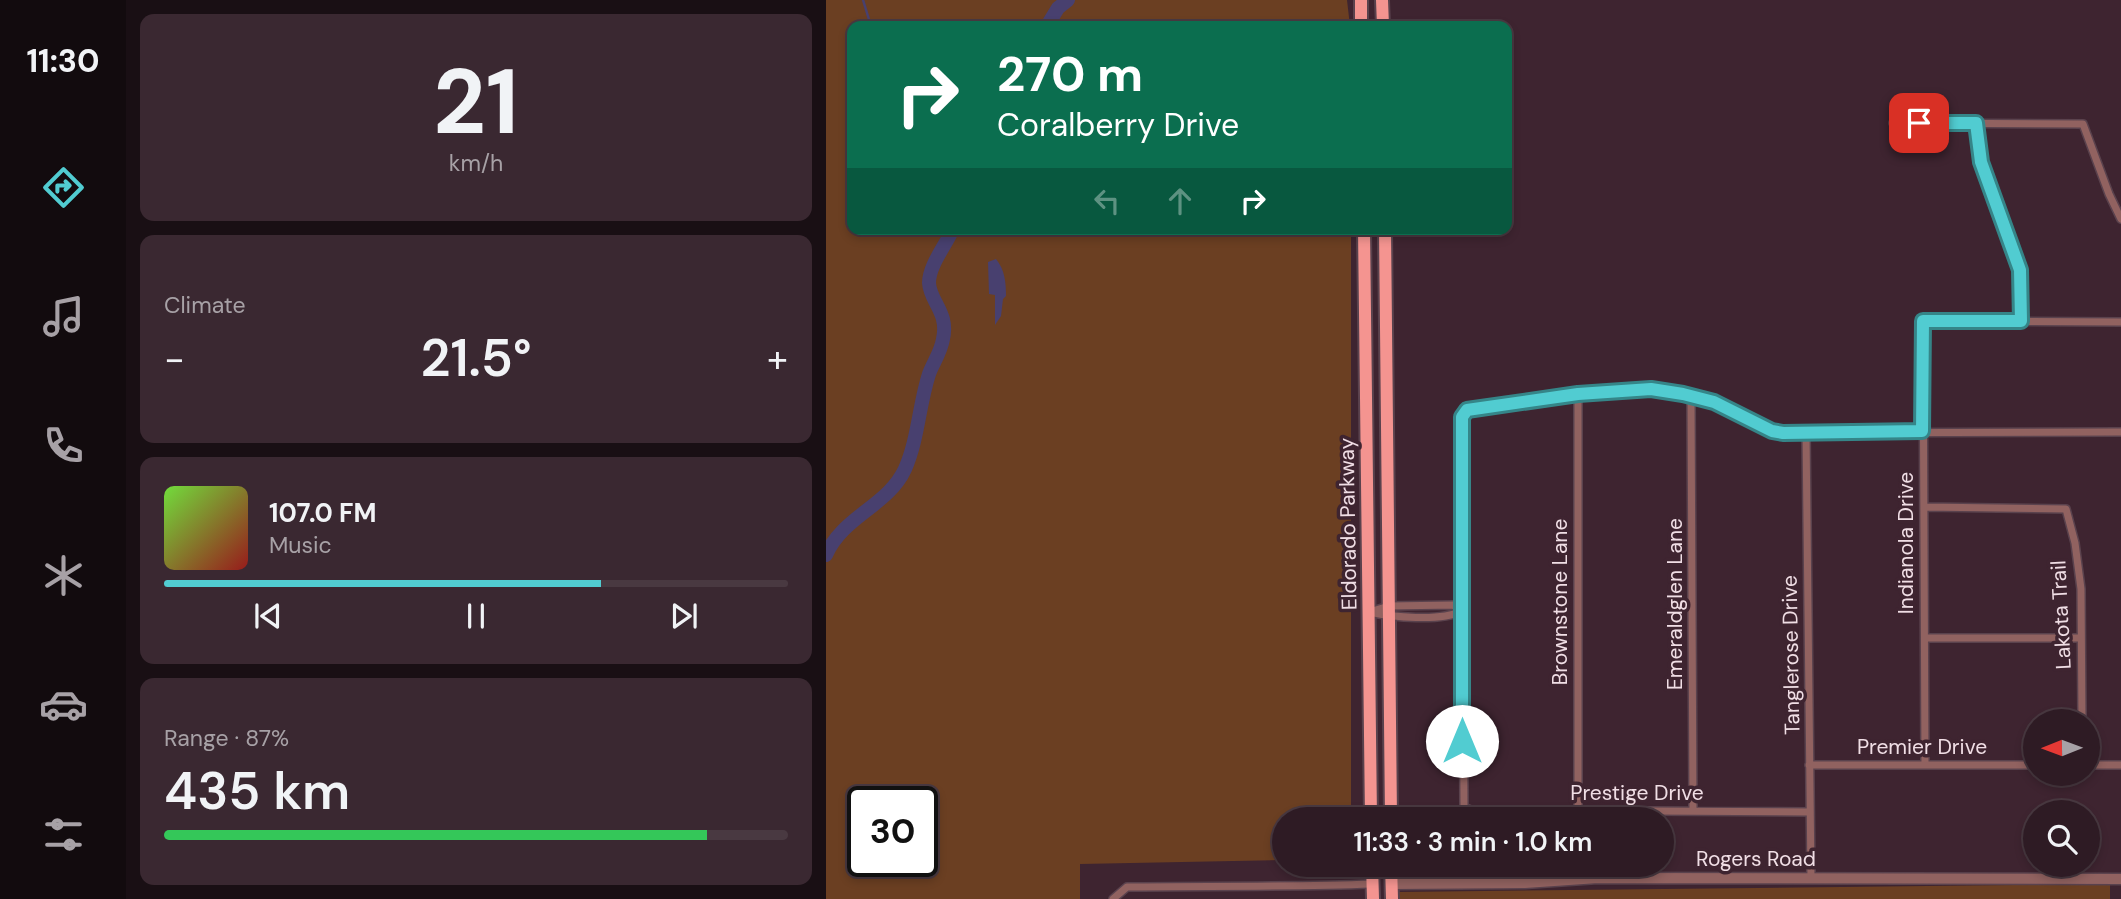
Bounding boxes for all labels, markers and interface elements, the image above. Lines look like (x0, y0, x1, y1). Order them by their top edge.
text: 11:30 (26, 40, 100, 82)
text: 270 m (997, 42, 1143, 106)
text: 21 (433, 43, 519, 161)
icon: right (882, 49, 973, 140)
pin (1889, 93, 1949, 153)
text: Coralberry Drive (997, 104, 1239, 146)
icon: arrive (1900, 104, 1938, 142)
text: km/h (449, 148, 503, 178)
icon: directions (39, 163, 88, 212)
icon: left (1088, 182, 1126, 220)
icon: ahead (1161, 182, 1199, 220)
icon: right (1234, 182, 1272, 220)
text: Climate (164, 290, 246, 320)
icon: music (39, 292, 88, 341)
text: 21.5° (420, 324, 532, 392)
text: − (164, 334, 185, 384)
text: + (767, 334, 788, 384)
icon: phone (39, 421, 88, 470)
street label: Eldorado Parkway (1332, 437, 1364, 610)
street label: Indianola Drive (1892, 472, 1920, 614)
text: 107.0 FM (269, 496, 376, 530)
street label: Emeraldglen Lane (1661, 518, 1689, 690)
street label: Brownstone Lane (1546, 519, 1574, 685)
text: Music (269, 530, 332, 560)
icon: climate (39, 551, 88, 600)
street label: Lakota Trail (2044, 560, 2078, 670)
street label: Tanglerose Drive (1776, 575, 1806, 735)
icon: previous (249, 597, 287, 635)
icon: pause (457, 597, 495, 635)
icon: next (665, 597, 703, 635)
icon: car (39, 680, 88, 729)
position arrow (1425, 704, 1499, 778)
north arrow (2023, 709, 2100, 786)
map controls (2023, 709, 2100, 877)
text: Range · 87% (164, 723, 289, 753)
street label: Premier Drive (1857, 733, 1987, 761)
text: 435 km (164, 757, 350, 825)
street label: Prestige Drive (1570, 779, 1704, 807)
speed limit sign: 30 (847, 786, 938, 877)
button: search (2023, 800, 2100, 877)
icon: filters (39, 810, 88, 859)
text: 11:33 · 3 min · 1.0 km (1354, 825, 1592, 859)
street label: Rogers Road (1696, 845, 1816, 873)

